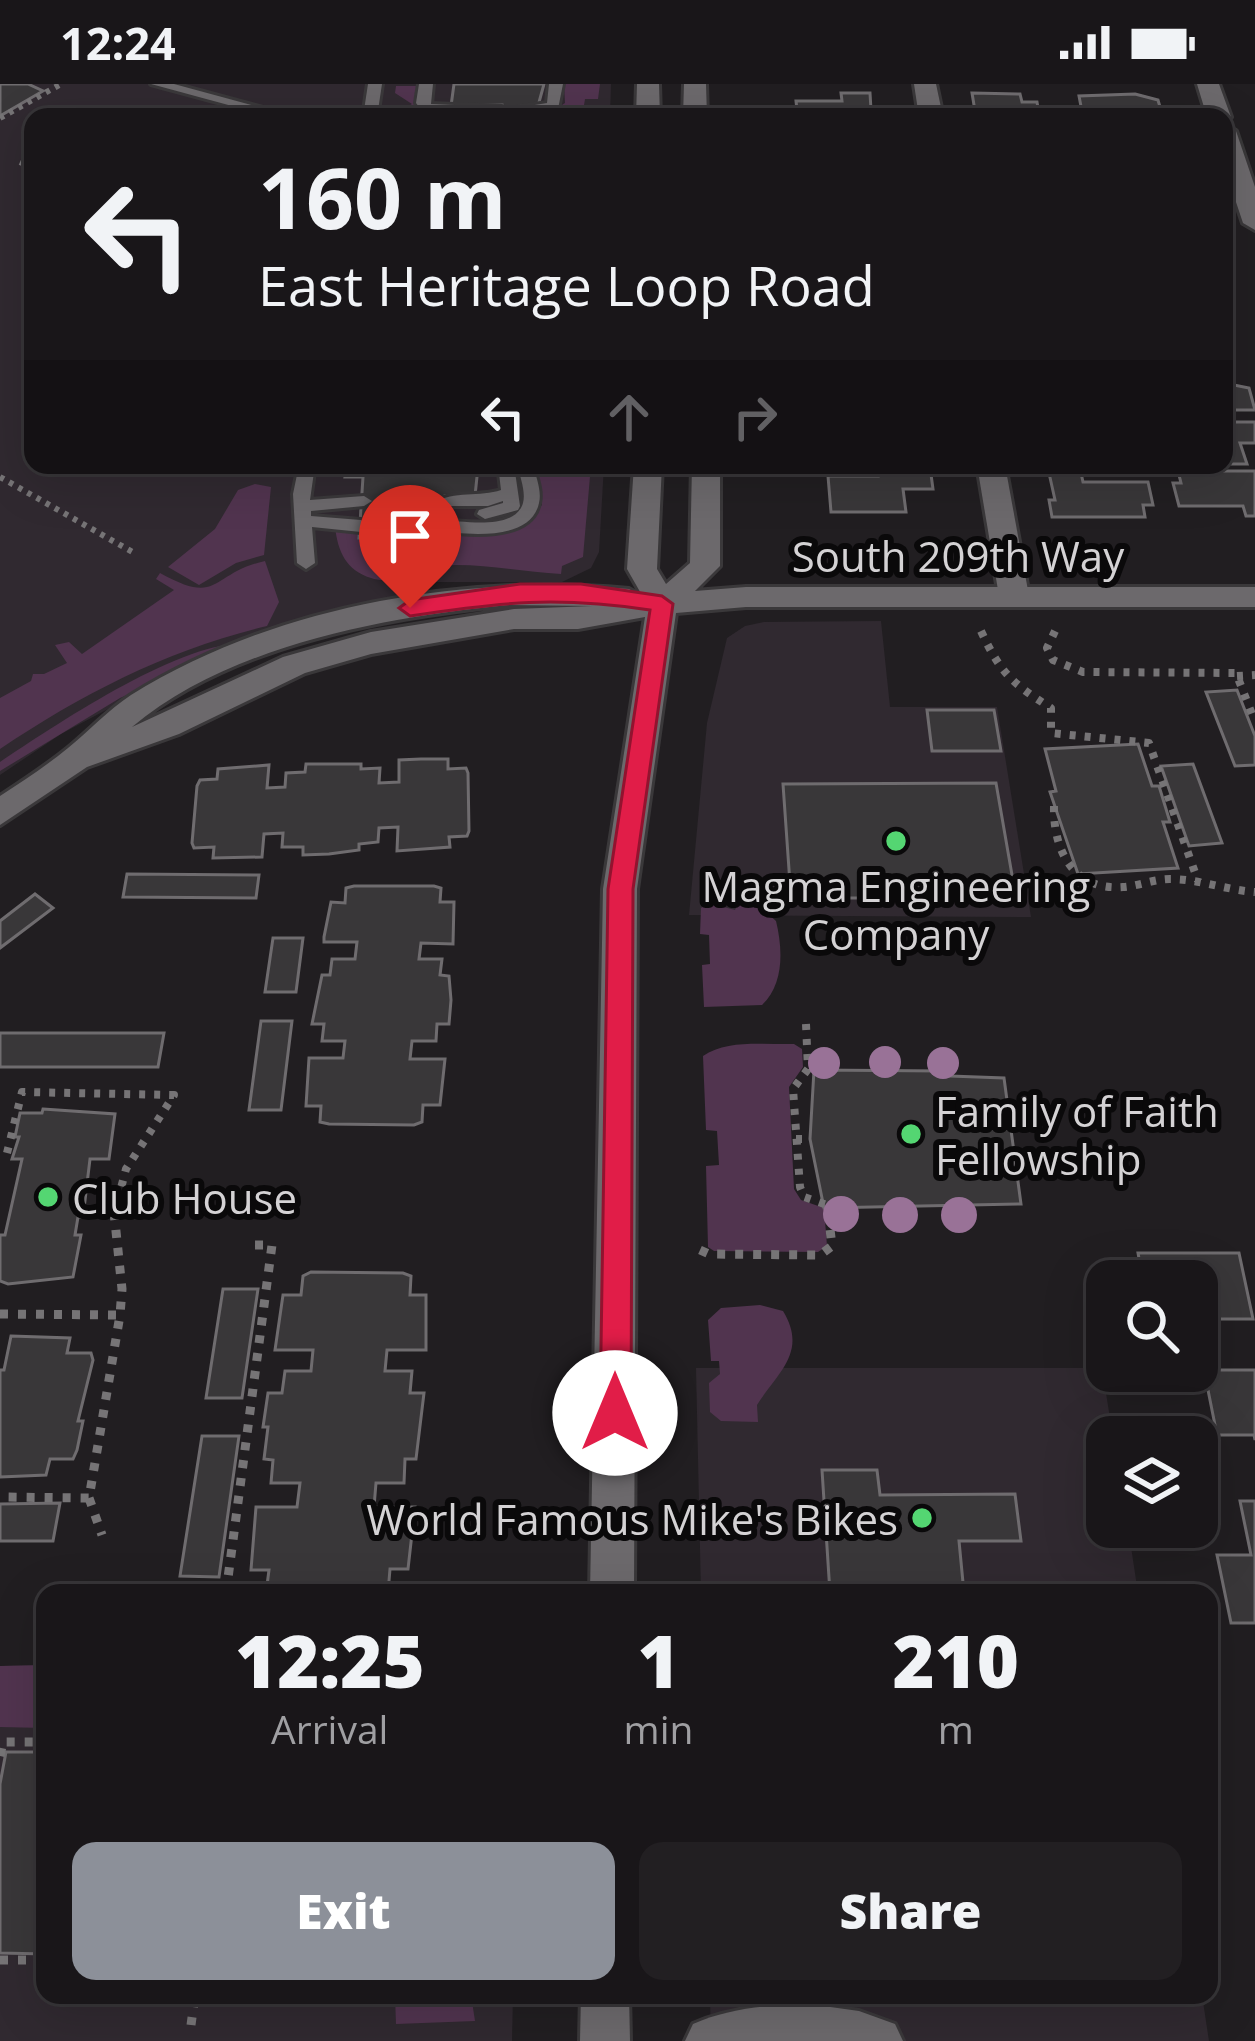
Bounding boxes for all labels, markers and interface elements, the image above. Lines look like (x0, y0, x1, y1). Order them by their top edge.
text: 12:24 (60, 12, 176, 73)
text: 160 m (258, 139, 506, 254)
icon: left (60, 156, 216, 312)
text: East Heritage Loop Road (258, 248, 875, 322)
icon: left (470, 384, 536, 450)
icon: ahead (596, 384, 662, 450)
icon: right (722, 384, 788, 450)
pin (359, 485, 461, 608)
icon: arrive (377, 503, 443, 569)
street label: South 209th Way (792, 527, 1125, 584)
marker: Magma Engineering Company (883, 828, 909, 854)
place label: Magma Engineering Company (702, 857, 1090, 962)
place label: Family of Faith Fellowship (935, 1082, 1219, 1187)
marker: Family of Faith Fellowship (898, 1121, 924, 1147)
place label: Club House (72, 1169, 297, 1226)
marker: Club House (35, 1184, 61, 1210)
map controls (1086, 1260, 1218, 1548)
button: search (1086, 1260, 1218, 1392)
position arrow (552, 1350, 678, 1476)
button: layers (1086, 1416, 1218, 1548)
place label: World Famous Mike's Bikes (366, 1490, 898, 1547)
marker: World Famous Mike's Bikes (909, 1505, 935, 1531)
text: 12:25 (235, 1611, 425, 1709)
text: 1 (637, 1611, 680, 1709)
text: 210 (892, 1611, 1019, 1709)
text: Arrival (271, 1702, 388, 1755)
text: min (624, 1702, 693, 1755)
text: m (938, 1702, 974, 1755)
button: Exit (72, 1842, 615, 1980)
button: Share (639, 1842, 1182, 1980)

